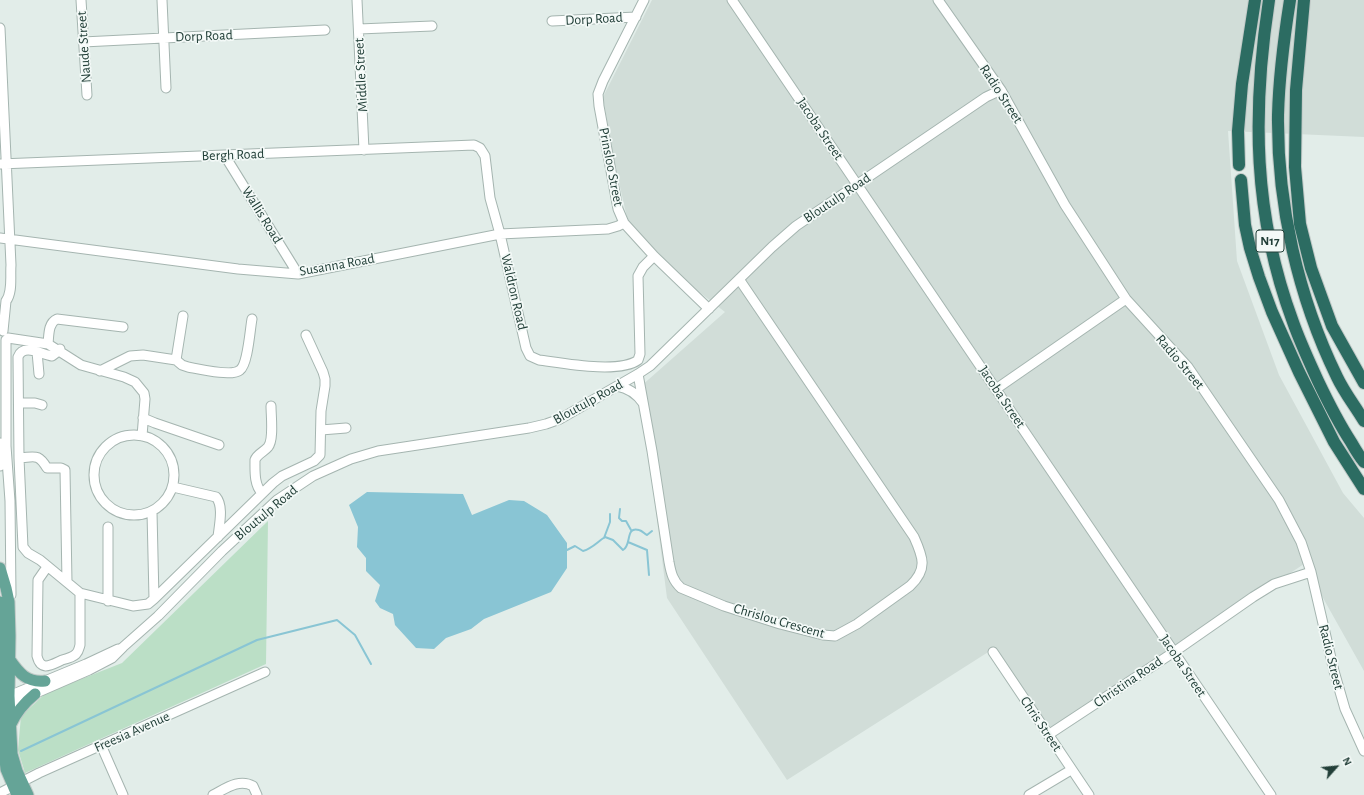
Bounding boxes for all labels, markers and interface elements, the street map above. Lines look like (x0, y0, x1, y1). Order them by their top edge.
street label: Dorp Road (565, 9, 623, 29)
street label: Naude Street (73, 11, 95, 83)
street label: Dorp Road (175, 27, 233, 45)
street label: Middle Street (351, 38, 371, 112)
street label: Radio Street (976, 61, 1026, 127)
street label: Jacoba Street (793, 95, 847, 163)
street label: Prinsloo Street (595, 126, 627, 208)
street label: Bergh Road (201, 146, 265, 164)
street label: Bloutulp Road (800, 169, 874, 227)
street label: Wallis Road (238, 183, 286, 247)
road number: N17 (1256, 230, 1284, 252)
street label: Susanna Road (298, 250, 376, 280)
street label: Waldron Road (497, 252, 531, 332)
street label: Radio Street (1152, 331, 1208, 393)
street label: Jacoba Street (975, 363, 1029, 431)
street label: Bloutulp Road (550, 376, 626, 428)
street label: Bloutulp Road (231, 482, 301, 544)
street label: Chrislou Crescent (732, 600, 826, 642)
street label: Radio Street (1315, 623, 1347, 691)
street label: Jacoba Street (1156, 632, 1210, 700)
street label: Christina Road (1090, 653, 1166, 711)
street label: Chris Street (1016, 693, 1066, 755)
street label: Freesia Avenue (92, 708, 172, 756)
north arrow (1316, 747, 1356, 787)
text: N (1340, 755, 1354, 767)

